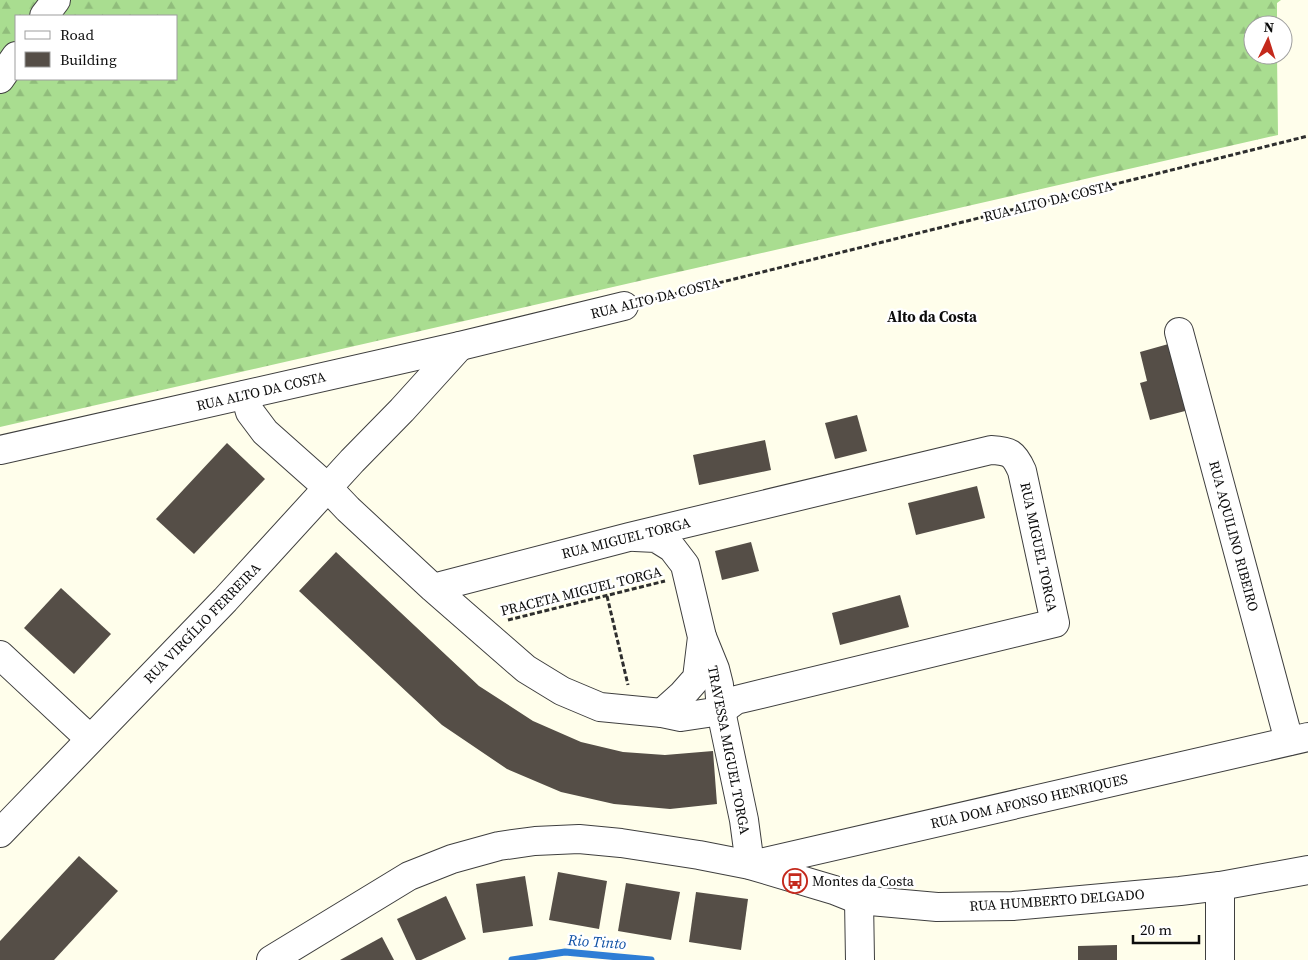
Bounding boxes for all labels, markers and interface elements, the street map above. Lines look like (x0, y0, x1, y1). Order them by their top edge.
legend (15, 15, 178, 80)
north arrow (1243, 15, 1293, 65)
text: N (1263, 17, 1275, 37)
text: Road (60, 24, 94, 45)
text: Building (60, 49, 117, 70)
street label: RUA ALTO DA COSTA (981, 175, 1115, 227)
street label: RUA ALTO DA COSTA (588, 272, 722, 324)
district label: Alto da Costa (887, 306, 978, 327)
street label: RUA ALTO DA COSTA (194, 366, 328, 416)
street label: RUA AQUILINO RIBEIRO (1204, 458, 1264, 614)
street label: RUA MIGUEL TORGA (1015, 480, 1063, 614)
street label: RUA MIGUEL TORGA (559, 512, 693, 564)
street label: RUA VIRGÍLIO FERREIRA (139, 558, 266, 688)
street label: PRACETA MIGUEL TORGA (498, 561, 664, 621)
street label: TRAVESSA MIGUEL TORGA (703, 664, 755, 837)
street label: RUA DOM AFONSO HENRIQUES (928, 769, 1130, 833)
bus stop icon: Montes da Costa (782, 868, 808, 894)
place label: Montes da Costa (812, 871, 915, 891)
street label: RUA HUMBERTO DELGADO (969, 884, 1145, 916)
scale bar (1133, 912, 1199, 944)
text: 20 m (1140, 919, 1172, 940)
water label: Rio Tinto (566, 929, 627, 954)

